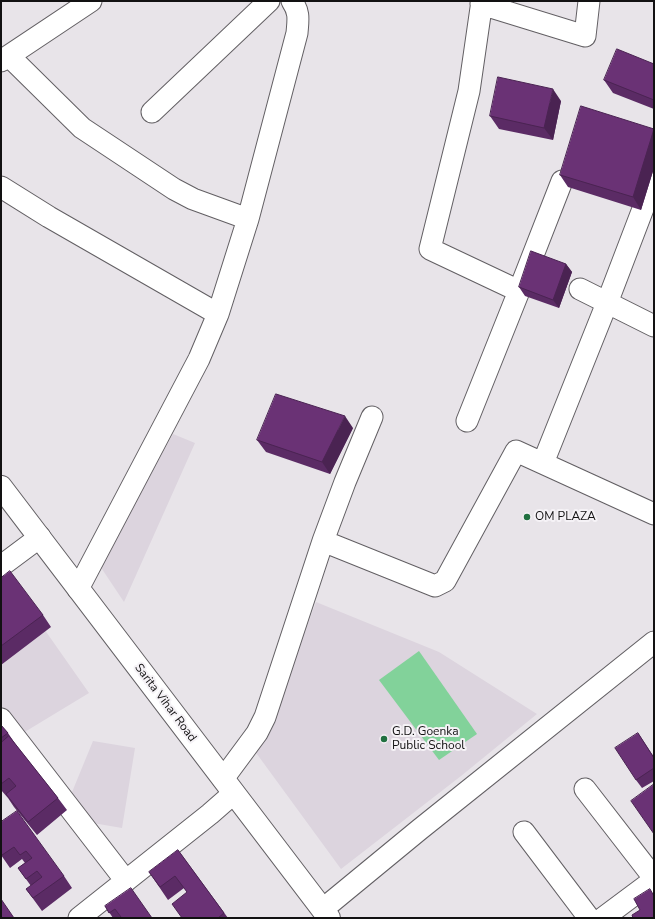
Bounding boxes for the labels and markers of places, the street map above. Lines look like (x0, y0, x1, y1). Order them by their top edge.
place label: OM PLAZA (535, 510, 596, 524)
marker: OM PLAZA (522, 512, 532, 522)
place label: G.D. Goenka Public School (392, 725, 465, 753)
marker: G.D. Goenka Public School (379, 734, 389, 744)

